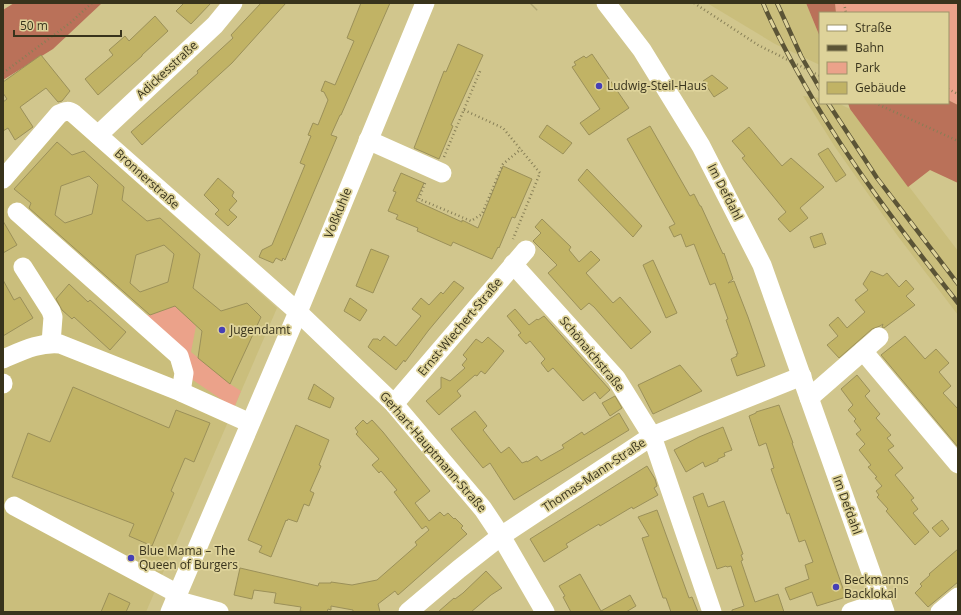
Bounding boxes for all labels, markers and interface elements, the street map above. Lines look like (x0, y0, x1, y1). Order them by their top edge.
scale bar (14, 12, 121, 38)
legend (819, 12, 949, 104)
text: 50 m (20, 17, 48, 34)
text: Straße (855, 19, 892, 36)
street label: Adickesstraße (132, 37, 201, 103)
text: Bahn (855, 39, 884, 56)
text: Park (855, 59, 881, 76)
place label: Ludwig-Steil-Haus (607, 77, 707, 94)
text: Gebäude (855, 79, 906, 96)
marker: Ludwig-Steil-Haus (594, 81, 604, 91)
street label: Bronnerstraße (111, 145, 184, 213)
street label: Im Defdahl (704, 161, 747, 223)
street label: Voßkuhle (320, 185, 355, 240)
street label: Ernst-Wiechert-Straße (414, 274, 506, 379)
street label: Schönaichstraße (556, 313, 629, 395)
place label: Jugendamt (229, 321, 291, 338)
marker: Jugendamt (217, 325, 227, 335)
street label: Gerhart-Hauptmann-Straße (376, 388, 491, 516)
street label: Thomas-Mann-Straße (539, 434, 649, 516)
street label: Im Defdahl (829, 473, 866, 537)
place label: Blue Mama – The Queen of Burgers (139, 542, 238, 573)
marker: Blue Mama – The Queen of Burgers (126, 553, 136, 563)
place label: Beckmanns Backlokal (844, 571, 909, 602)
marker: Beckmanns Backlokal (831, 582, 841, 592)

